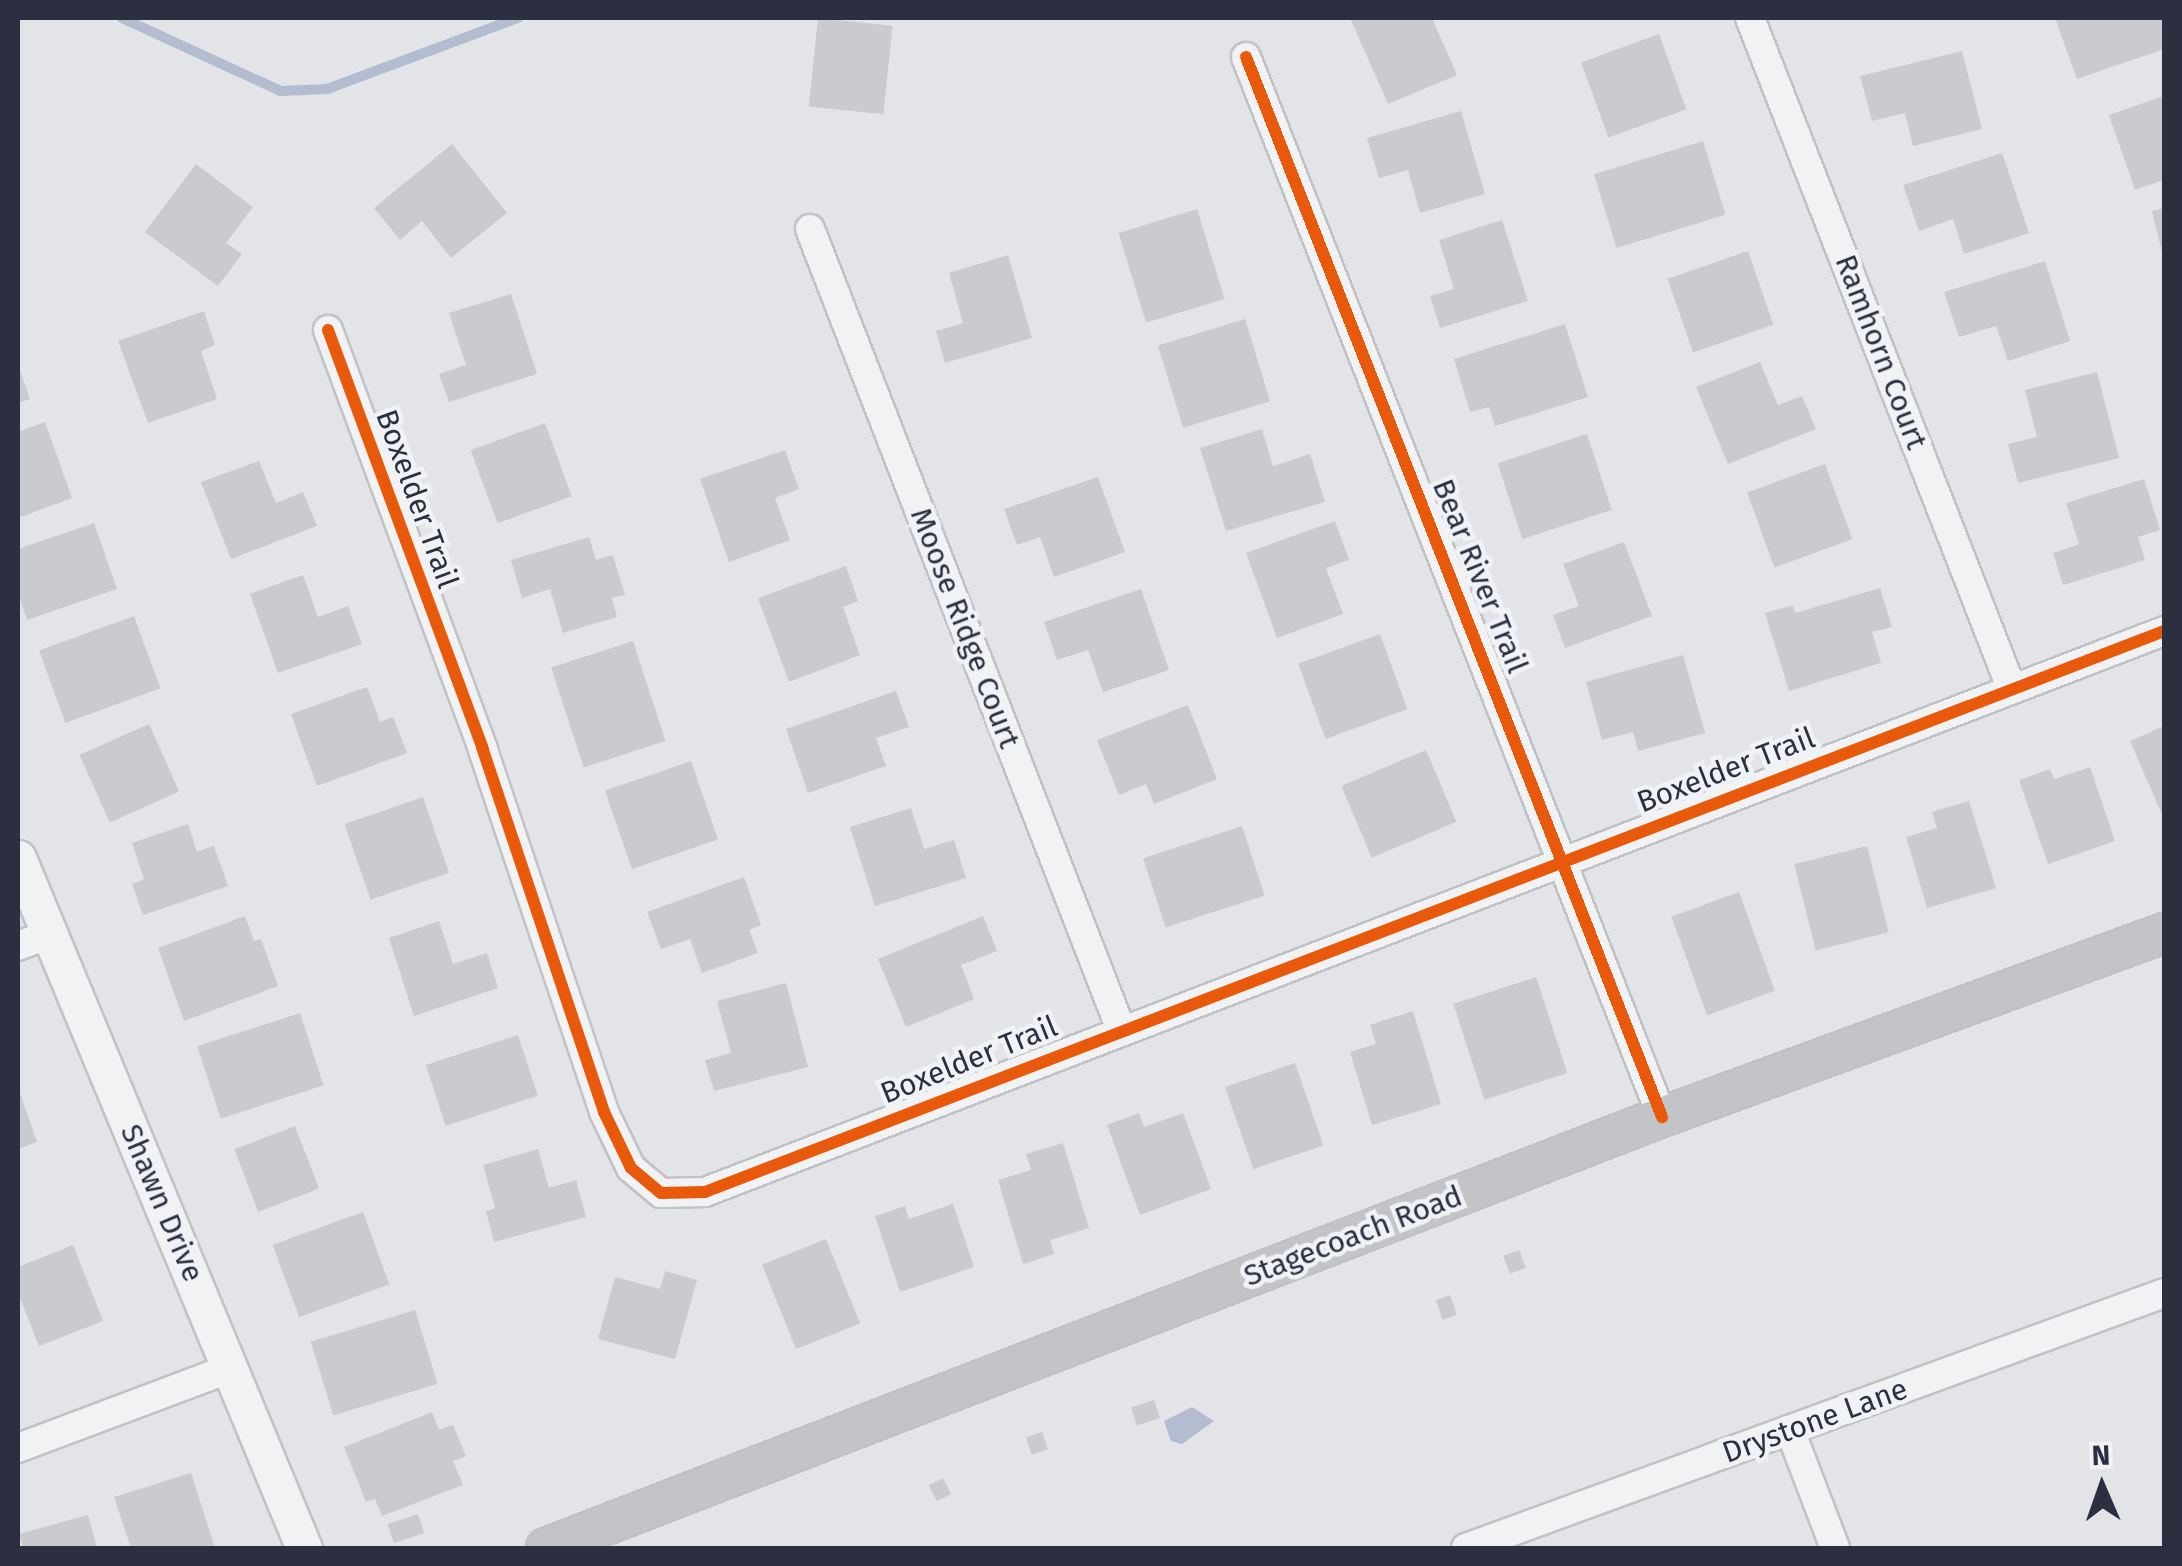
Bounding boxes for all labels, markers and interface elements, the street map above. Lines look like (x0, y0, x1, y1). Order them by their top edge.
street label: Ramhorn Court (1827, 250, 1935, 454)
street label: Boxelder Trail (368, 405, 466, 593)
street label: Bear River Trail (1425, 474, 1535, 678)
street label: Moose Ridge Court (903, 503, 1027, 753)
street label: Boxelder Trail (1632, 720, 1820, 820)
street label: Boxelder Trail (875, 1008, 1063, 1112)
street label: Shawn Drive (113, 1119, 211, 1287)
street label: Stagecoach Road (1239, 1178, 1467, 1294)
street label: Drystone Lane (1718, 1371, 1912, 1471)
north arrow (2052, 1436, 2152, 1536)
text: N (2091, 1439, 2111, 1472)

